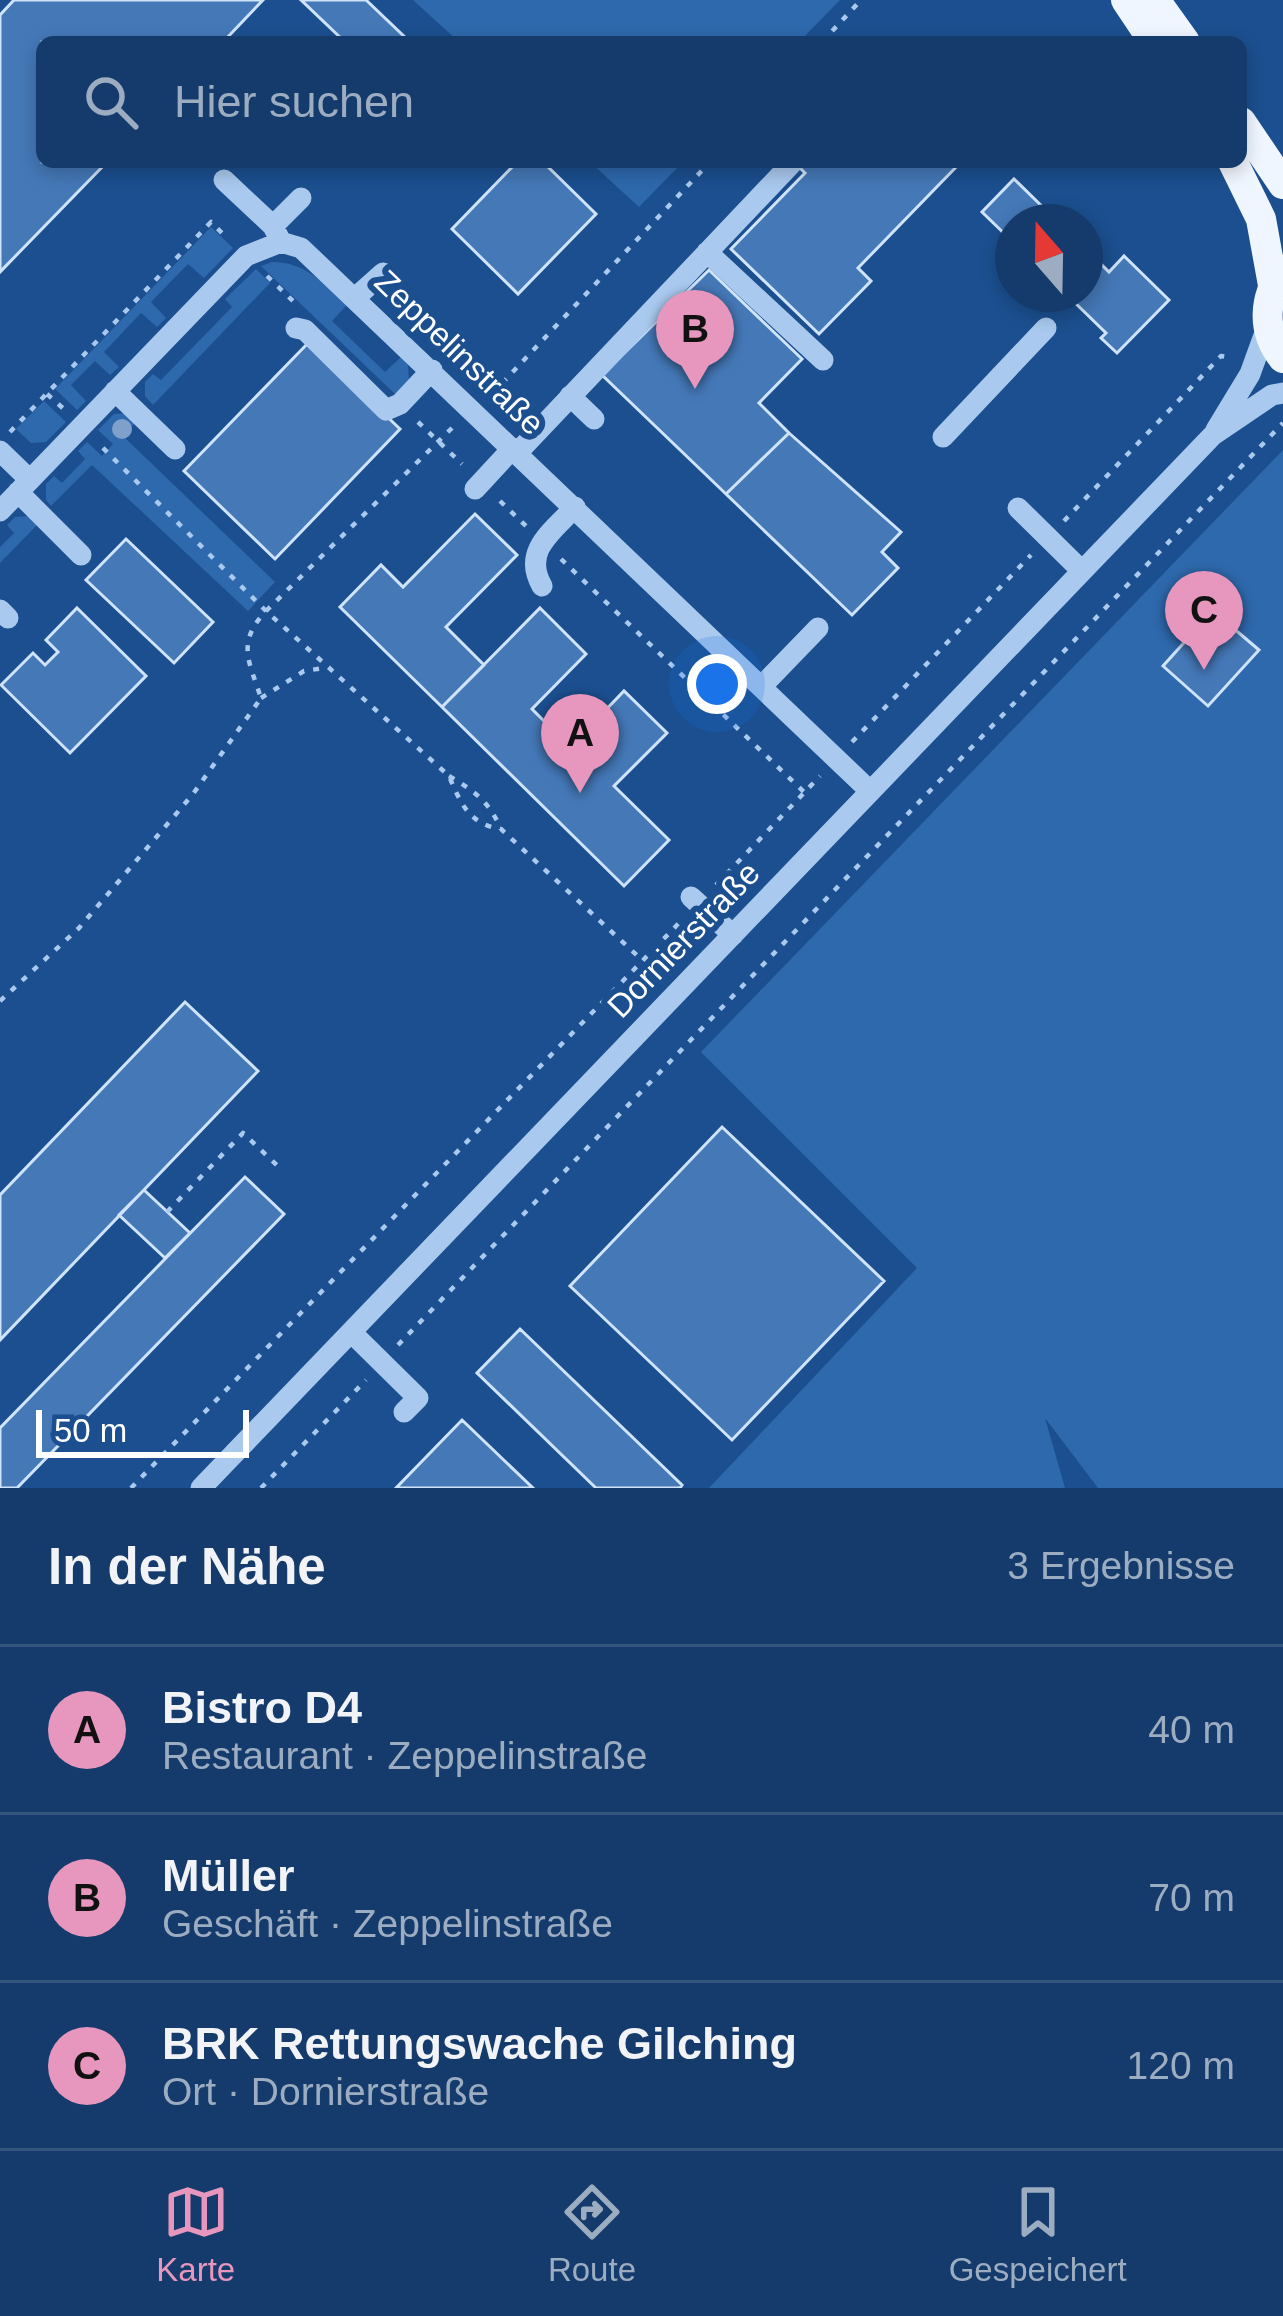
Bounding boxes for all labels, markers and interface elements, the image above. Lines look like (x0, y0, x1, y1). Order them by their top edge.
search box (36, 36, 1247, 168)
icon: search (78, 69, 144, 135)
text: Hier suchen (174, 76, 414, 127)
north arrow (995, 204, 1103, 312)
street label: Zeppelinstraße (368, 263, 552, 442)
pin: B (656, 290, 734, 389)
pin: C (1165, 571, 1243, 670)
your location (687, 654, 747, 714)
pin: A (541, 694, 619, 793)
street label: Dornierstraße (600, 854, 767, 1025)
scale bar (36, 1404, 249, 1457)
text: 50 m (54, 1412, 127, 1449)
text: In der Nähe (48, 1538, 326, 1595)
text: 3 Ergebnisse (1007, 1544, 1235, 1587)
text: Bistro D4 (162, 1682, 362, 1733)
text: A (73, 1708, 101, 1751)
text: 40 m (1148, 1708, 1235, 1751)
text: Restaurant · Zeppelinstraße (162, 1734, 648, 1777)
text: Müller (162, 1850, 295, 1901)
text: B (73, 1876, 101, 1919)
text: 70 m (1148, 1876, 1235, 1919)
text: Geschäft · Zeppelinstraße (162, 1902, 613, 1945)
text: BRK Rettungswache Gilching (162, 2018, 797, 2069)
text: C (73, 2044, 101, 2087)
text: 120 m (1127, 2044, 1235, 2087)
text: Ort · Dornierstraße (162, 2070, 489, 2113)
tab: Karte (156, 2179, 235, 2289)
tab: Route (548, 2179, 636, 2289)
tab: Gespeichert (949, 2179, 1127, 2289)

